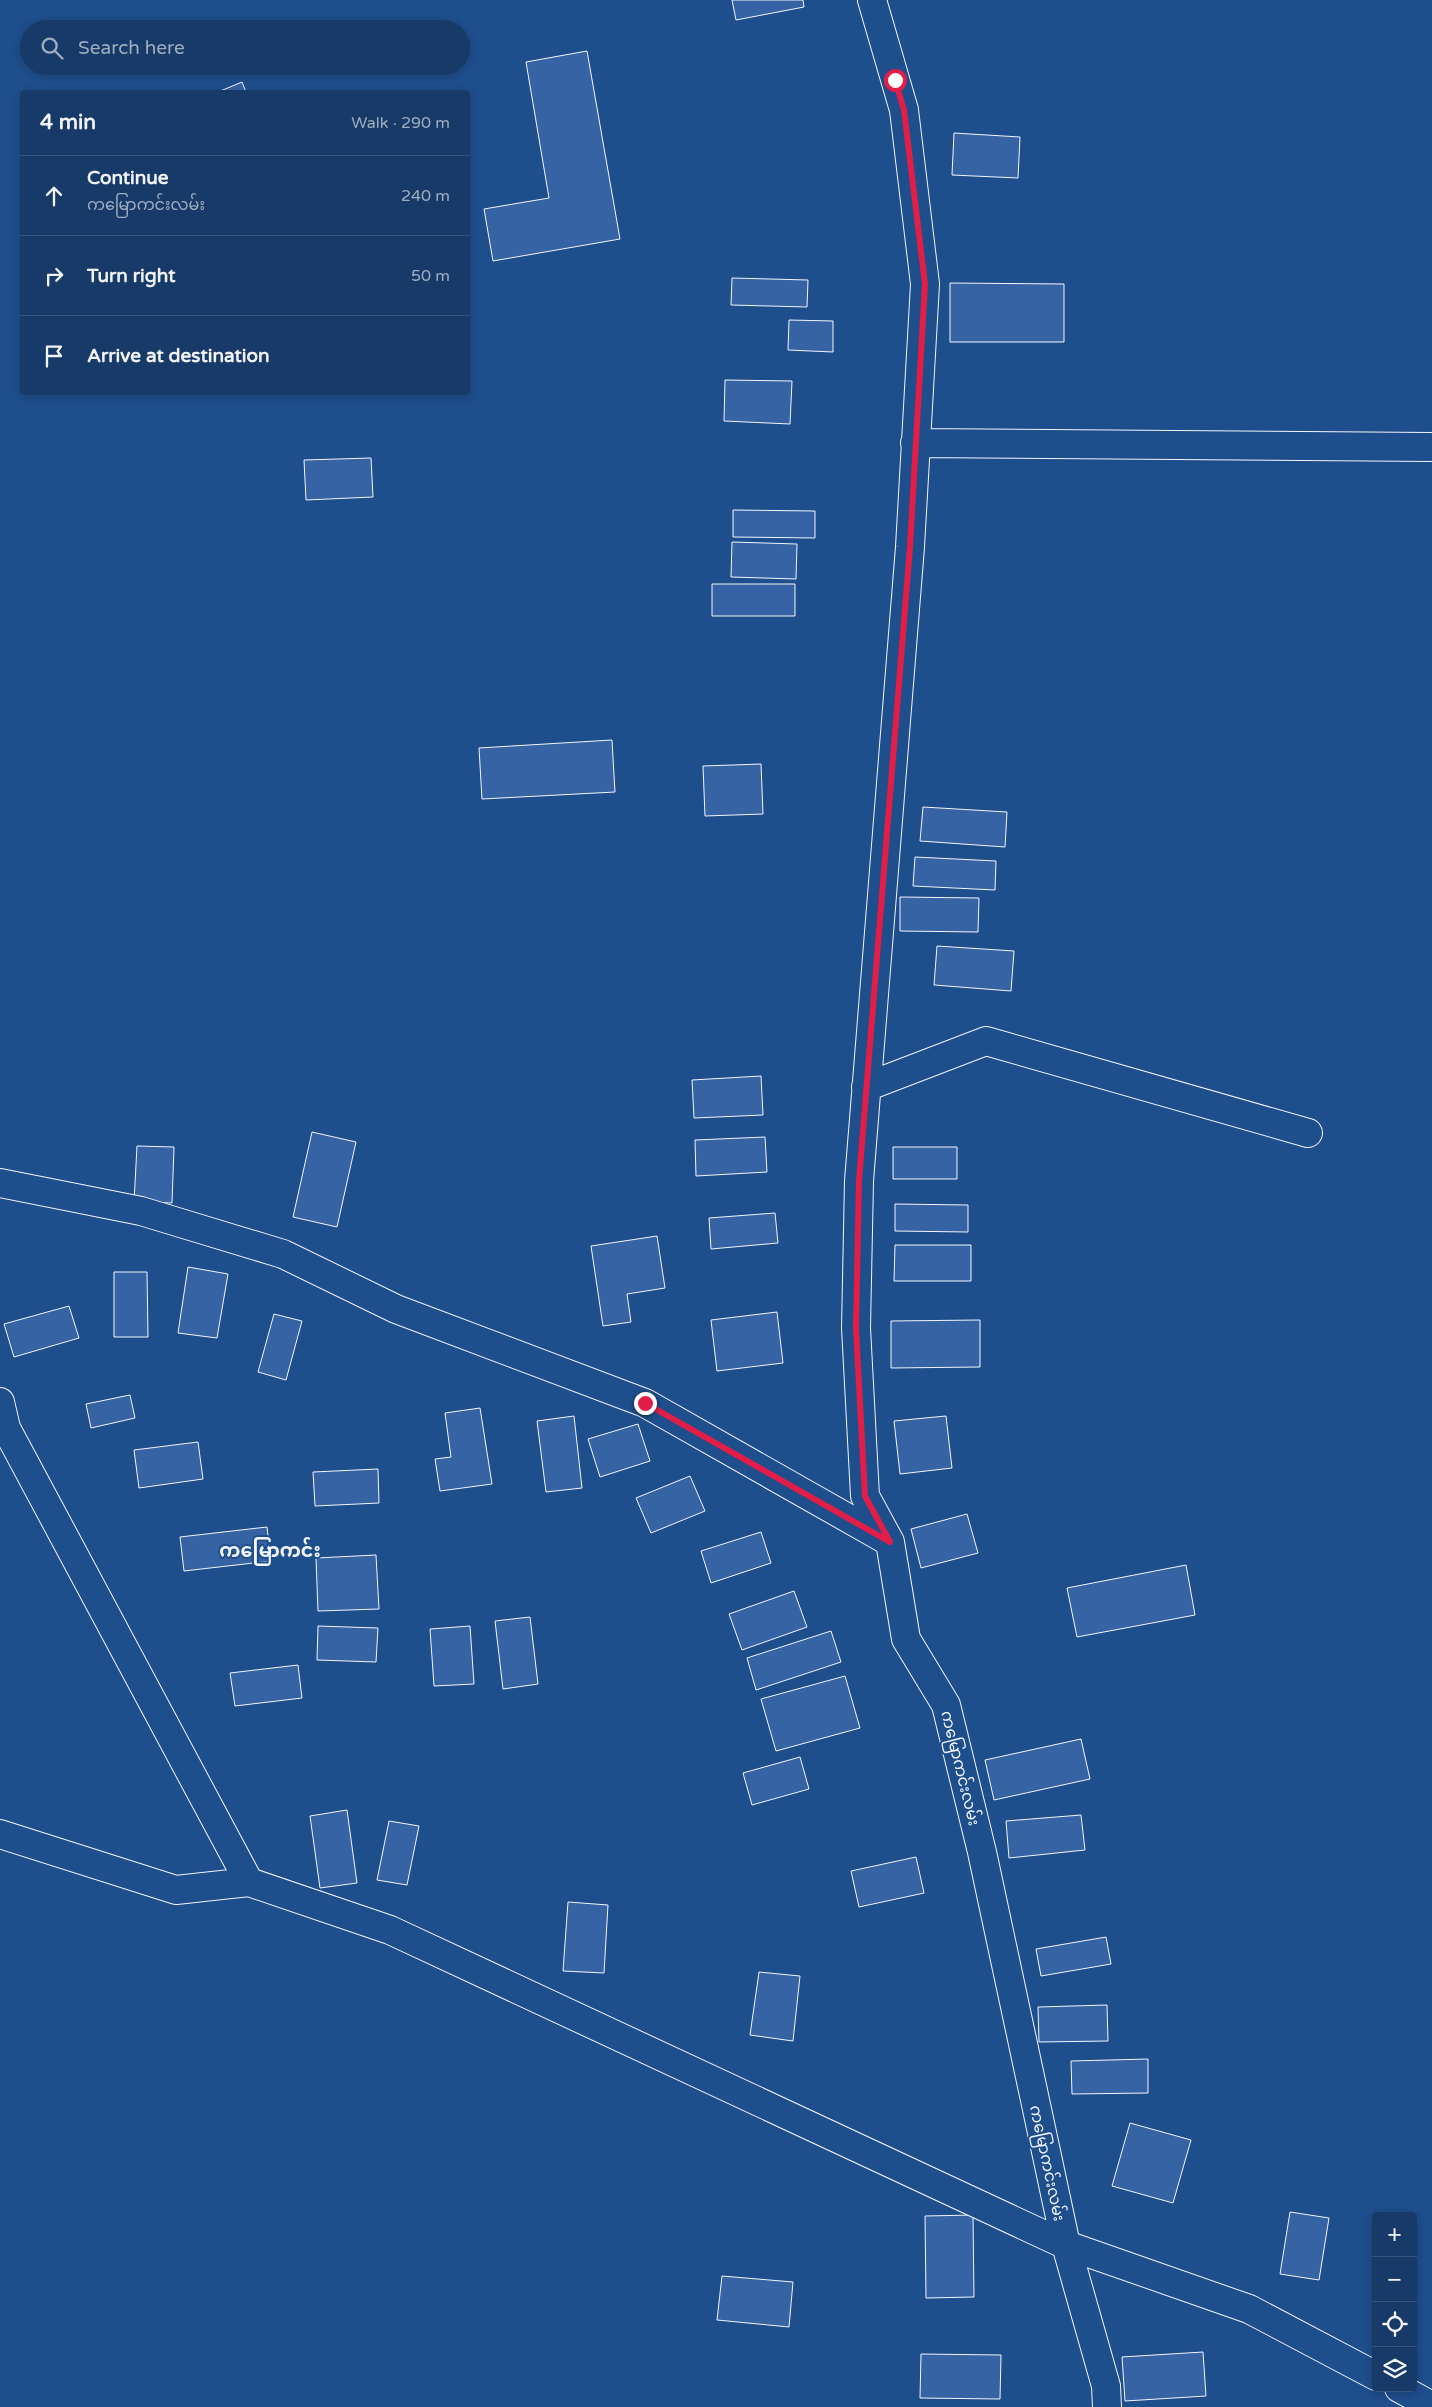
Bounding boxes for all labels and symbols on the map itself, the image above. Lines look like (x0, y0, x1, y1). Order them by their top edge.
route start (884, 69, 907, 92)
route end (634, 1392, 657, 1415)
district label: ကမြောကင်း (219, 1537, 321, 1566)
street label: ကမြောကင်းလမ်း (933, 1708, 986, 1829)
street label: ကမြောကင်းလမ်း (1022, 2103, 1071, 2224)

